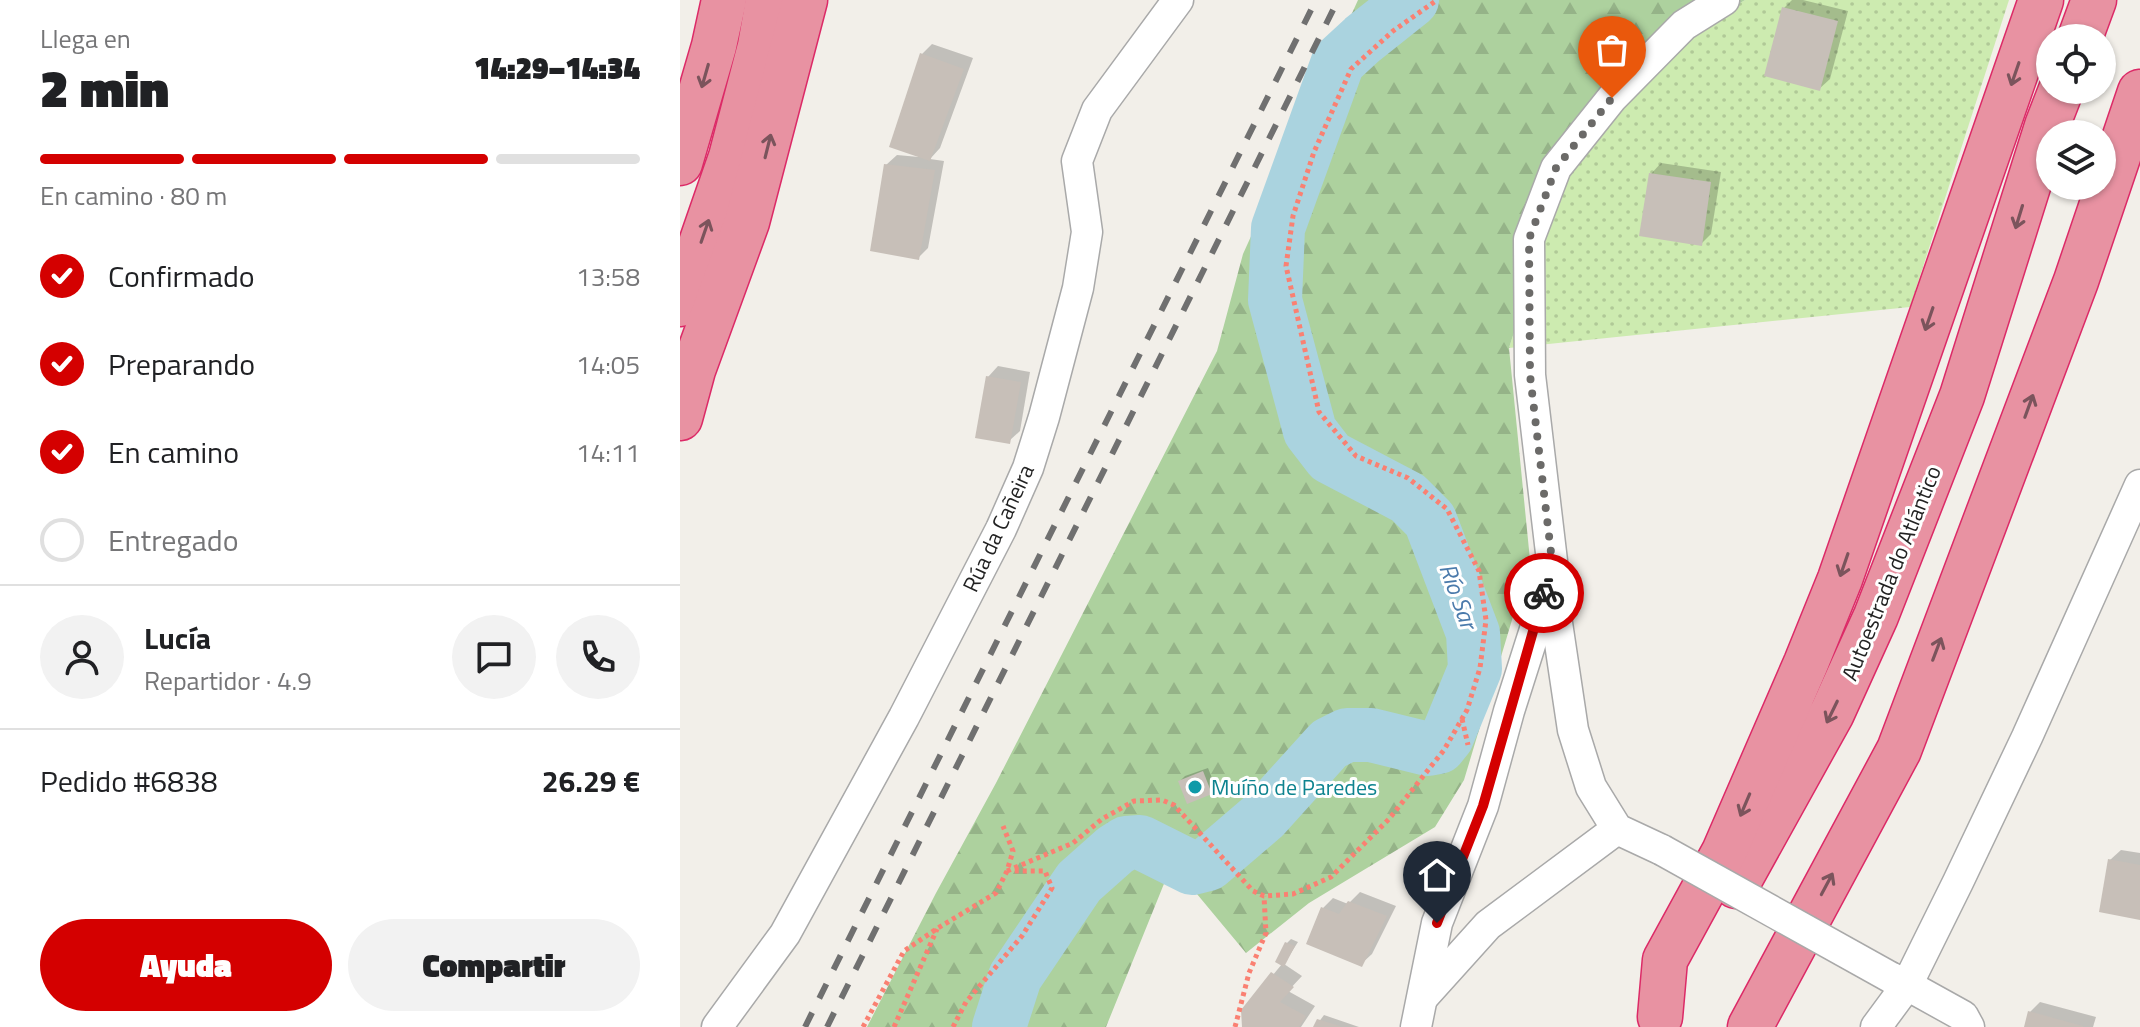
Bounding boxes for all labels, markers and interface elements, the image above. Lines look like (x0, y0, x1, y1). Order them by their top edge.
pin (1578, 16, 1646, 98)
text: Llega en (40, 19, 131, 58)
map controls (2036, 24, 2116, 200)
button: locate (2036, 24, 2116, 104)
icon: bag (1590, 28, 1634, 72)
text: 14:29–14:34 (474, 45, 640, 91)
text: 2 min (40, 48, 169, 127)
one-way arrow (2007, 61, 2021, 85)
one-way arrow (697, 62, 712, 88)
button: layers (2036, 120, 2116, 200)
one-way arrow (761, 134, 776, 160)
text: En camino · 80 m (40, 176, 227, 215)
one-way arrow (2010, 205, 2025, 230)
one-way arrow (699, 218, 714, 243)
text: Confirmado (108, 253, 255, 299)
icon: check (40, 254, 84, 298)
text: 13:58 (576, 257, 640, 296)
one-way arrow (1921, 306, 1936, 331)
text: Preparando (108, 341, 255, 387)
icon: check (40, 342, 84, 386)
text: 14:05 (576, 345, 640, 384)
one-way arrow (2023, 394, 2037, 419)
text: En camino (108, 429, 239, 475)
icon: check (40, 430, 84, 474)
text: 14:11 (576, 433, 640, 472)
street label: Rúa da Cañeira (953, 458, 1043, 598)
street label: Autoestrada do Atlántico (1832, 460, 1950, 686)
text: Entregado (108, 517, 239, 563)
one-way arrow (1836, 552, 1851, 577)
courier (1504, 553, 1584, 633)
water label: Río Sar (1431, 558, 1489, 637)
icon: bike (1522, 571, 1566, 615)
button: person (40, 615, 124, 699)
text: Lucía (144, 615, 211, 661)
button: chat (452, 615, 536, 699)
button: phone (556, 615, 640, 699)
one-way arrow (1931, 637, 1945, 662)
text: Repartidor · 4.9 (144, 661, 312, 700)
one-way arrow (1824, 700, 1839, 724)
text: Pedido #6838 (40, 758, 218, 804)
text: 26.29 € (542, 758, 640, 804)
place label: Muíño de Paredes (1211, 770, 1377, 804)
marker: Muíño de Paredes (1186, 778, 1204, 796)
one-way arrow (1736, 792, 1751, 817)
pin (1403, 841, 1471, 923)
icon: home (1415, 853, 1459, 897)
one-way arrow (1820, 873, 1835, 897)
button: Ayuda (40, 919, 332, 1011)
button: Compartir (348, 919, 640, 1011)

